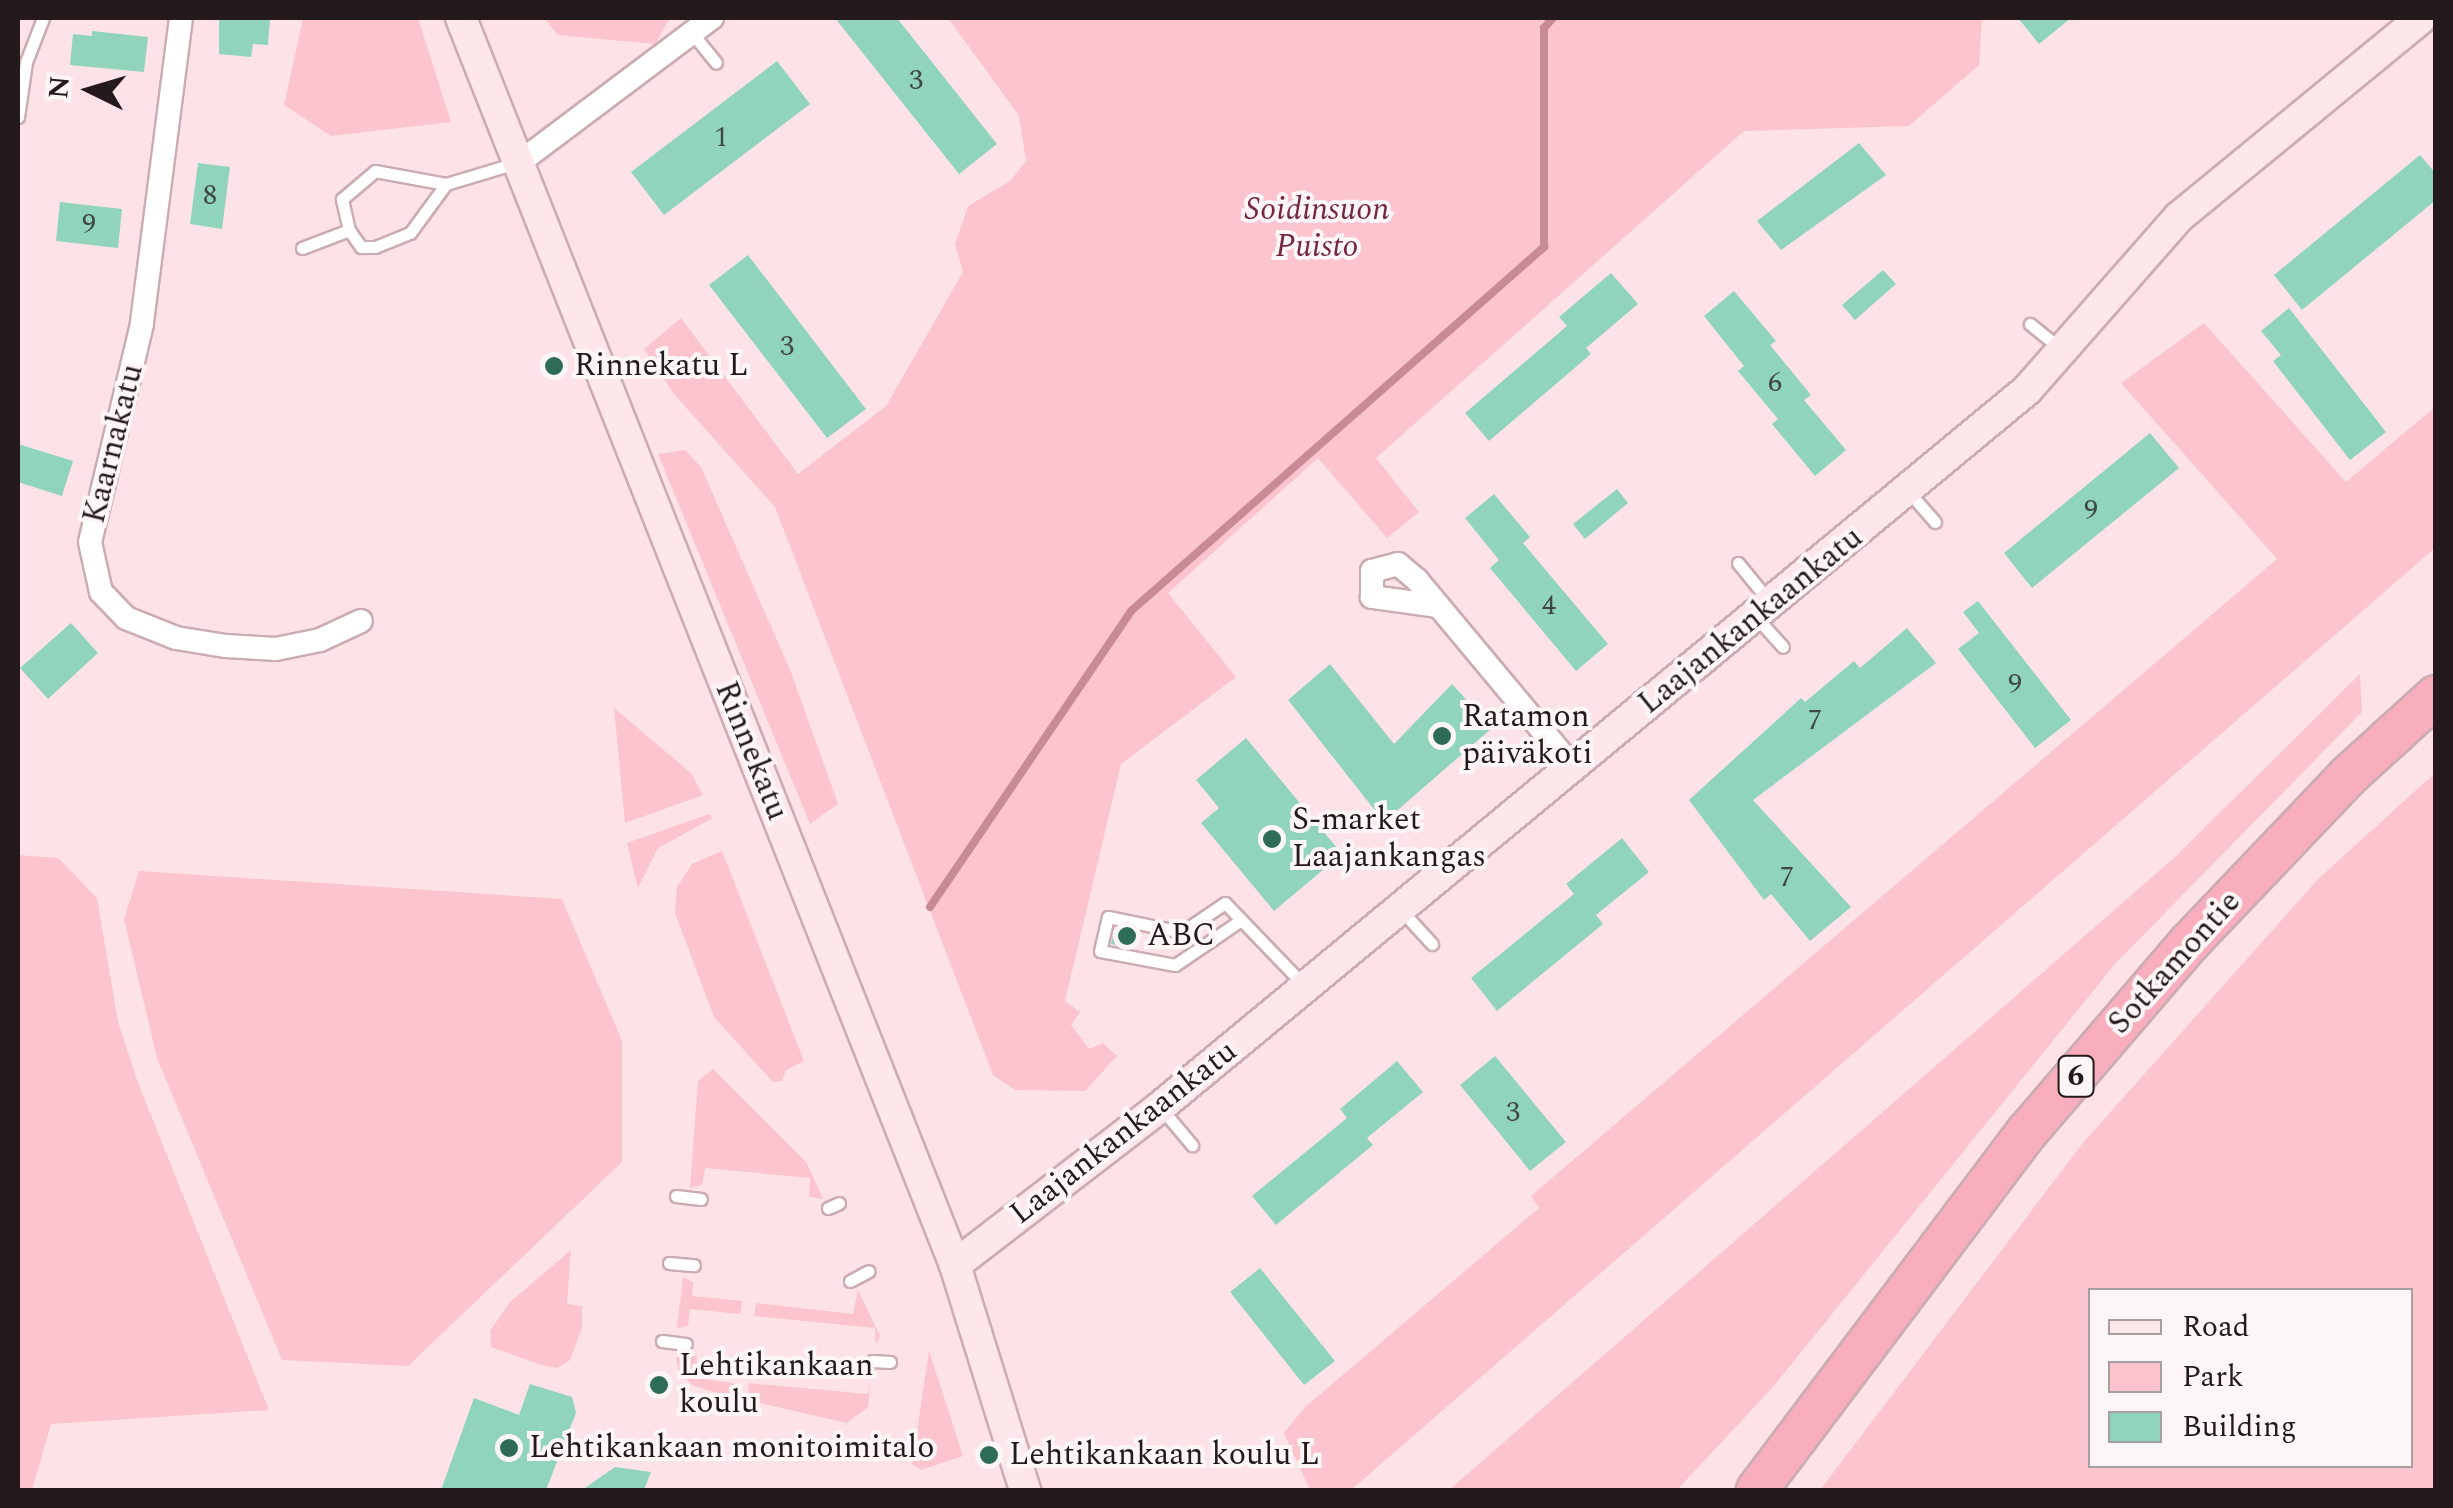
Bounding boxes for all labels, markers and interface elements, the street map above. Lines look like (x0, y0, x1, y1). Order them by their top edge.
north arrow (40, 40, 140, 140)
house number: 3 (909, 64, 923, 98)
text: N (37, 74, 82, 101)
house number: 1 (714, 121, 728, 155)
house number: 8 (203, 179, 217, 213)
park label: Soidinsuon Puisto (1245, 192, 1389, 267)
house number: 9 (82, 208, 96, 242)
house number: 3 (780, 330, 794, 364)
place label: Rinnekatu L (574, 347, 748, 385)
marker: Rinnekatu L (543, 355, 565, 377)
street label: Kaarnakatu (76, 360, 152, 528)
house number: 6 (1768, 366, 1782, 400)
house number: 9 (2084, 494, 2098, 528)
street label: Laajankankaankatu (1631, 519, 1871, 723)
house number: 4 (1542, 589, 1556, 623)
house number: 9 (2008, 668, 2022, 702)
street label: Rinnekatu (706, 676, 796, 826)
place label: Ratamon päiväkoti (1462, 699, 1593, 774)
house number: 7 (1808, 704, 1822, 738)
marker: Ratamon päiväkoti (1431, 725, 1453, 747)
place label: S-market Laajankangas (1292, 802, 1486, 877)
marker: S-market Laajankangas (1261, 828, 1283, 850)
house number: 7 (1780, 861, 1794, 895)
street label: Sotkamontie (2101, 883, 2249, 1043)
place label: ABC (1147, 917, 1215, 955)
marker: ABC (1116, 925, 1138, 947)
street label: Laajankankaankatu (1003, 1033, 1245, 1233)
road number: 6 (2056, 1051, 2096, 1101)
house number: 3 (1506, 1096, 1520, 1130)
legend (2088, 1288, 2413, 1468)
text: Road (2182, 1304, 2250, 1350)
place label: Lehtikankaan koulu (679, 1348, 874, 1423)
text: Park (2182, 1354, 2244, 1400)
marker: Lehtikankaan koulu (648, 1374, 670, 1396)
text: Building (2182, 1404, 2297, 1450)
place label: Lehtikankaan monitoimitalo (529, 1429, 934, 1467)
place label: Lehtikankaan koulu L (1009, 1436, 1320, 1474)
marker: Lehtikankaan monitoimitalo (498, 1437, 520, 1459)
marker: Lehtikankaan koulu L (978, 1444, 1000, 1466)

